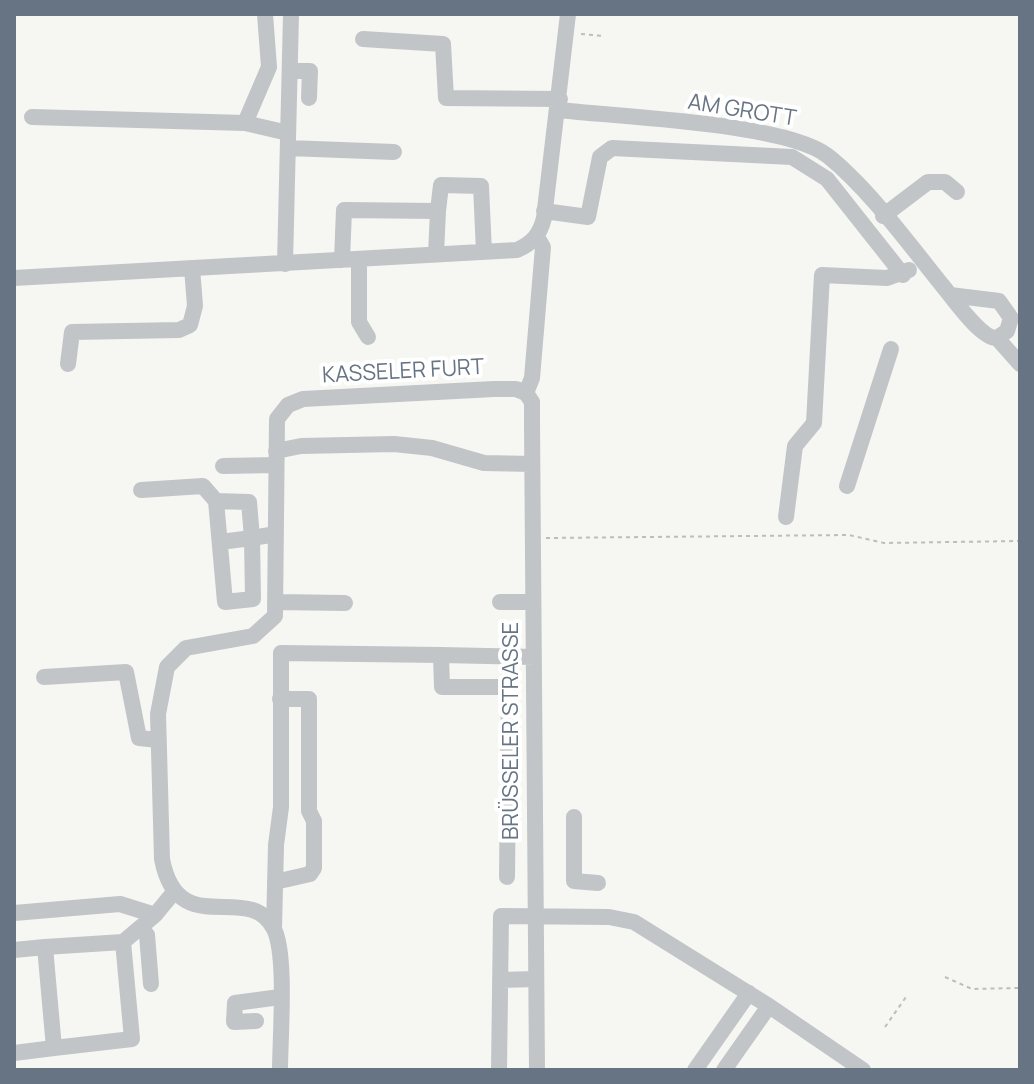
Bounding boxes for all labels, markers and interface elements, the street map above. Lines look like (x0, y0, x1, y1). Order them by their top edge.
street label: AM GROTT (686, 89, 798, 133)
street label: KASSELER FURT (321, 355, 485, 389)
street label: BRÜSSELER STRASSE (499, 622, 525, 840)

